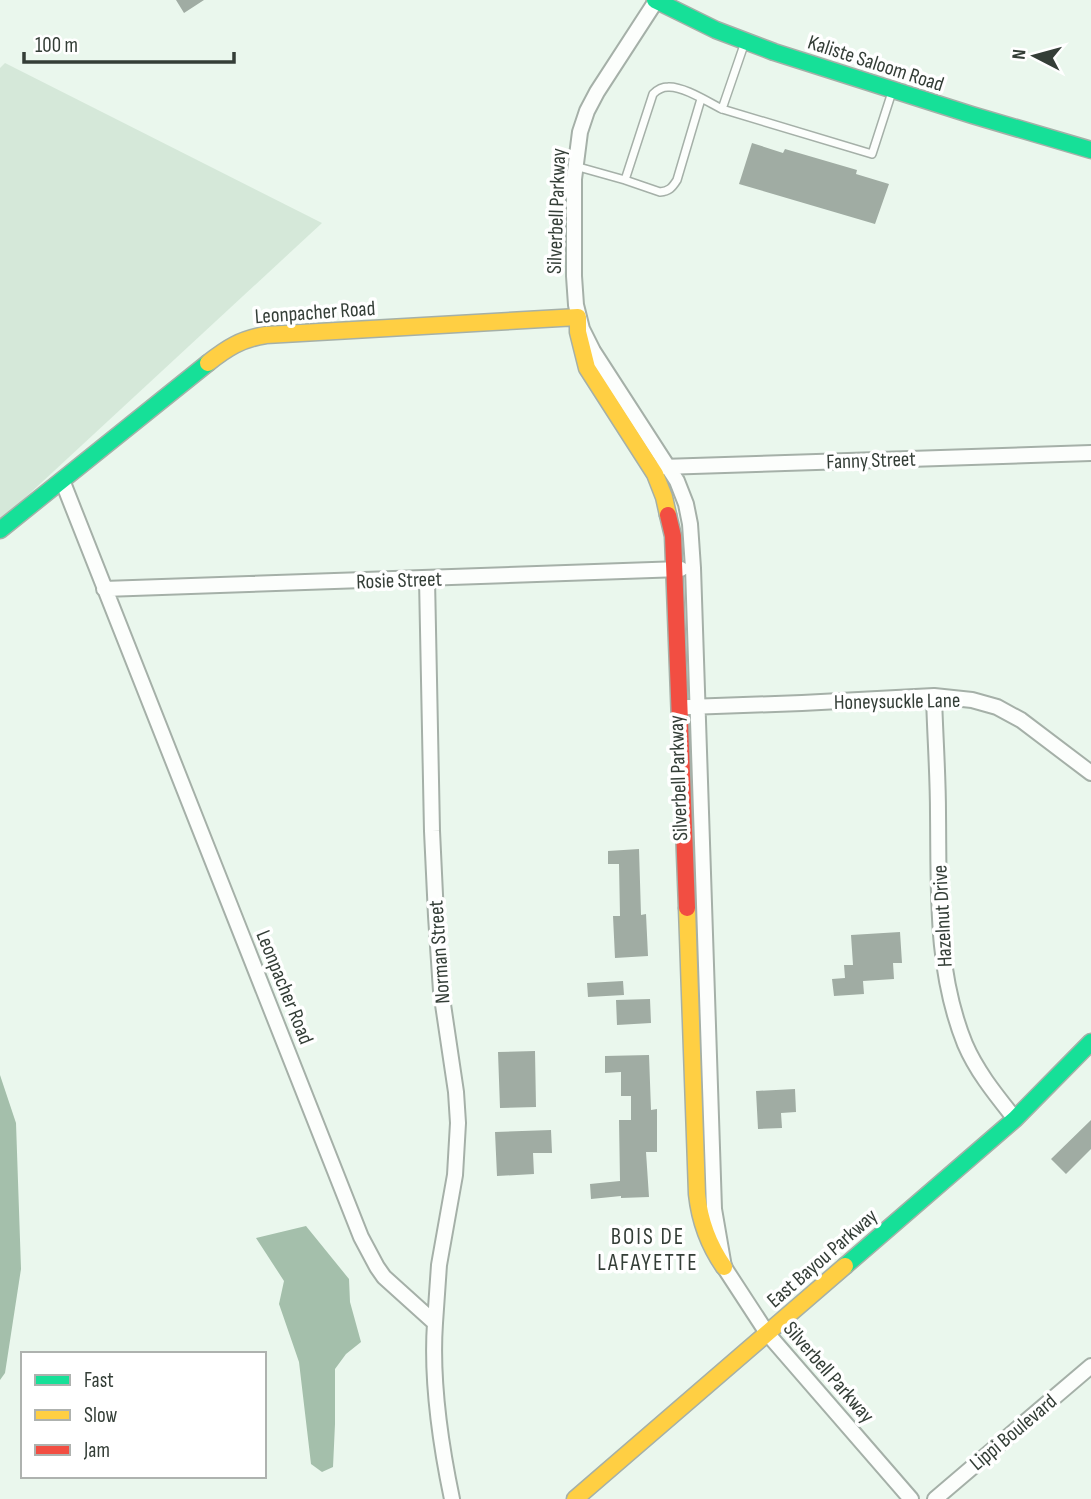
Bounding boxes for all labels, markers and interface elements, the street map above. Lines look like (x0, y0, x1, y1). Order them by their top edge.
scale bar (24, 21, 234, 65)
north arrow (1000, 21, 1070, 91)
street label: Kaliste Saloom Road (805, 30, 947, 97)
text: 100 m (35, 33, 78, 58)
text: N (1008, 48, 1032, 61)
street label: Silverbell Parkway (542, 148, 571, 274)
street label: Leonpacher Road (254, 296, 376, 329)
street label: Fanny Street (826, 446, 916, 475)
street label: Rosie Street (356, 567, 442, 594)
street label: Honeysuckle Lane (834, 688, 960, 715)
street label: Silverbell Parkway (664, 715, 693, 841)
street label: Hazelnut Drive (927, 864, 958, 968)
street label: Norman Street (423, 899, 456, 1005)
street label: Leonpacher Road (250, 927, 319, 1048)
street label: East Bayou Parkway (762, 1204, 883, 1313)
district label: BOIS DE LAFAYETTE (597, 1223, 699, 1277)
street label: Silverbell Parkway (778, 1317, 879, 1428)
legend (21, 1352, 266, 1478)
text: Fast (84, 1368, 114, 1393)
street label: Lippi Boulevard (965, 1389, 1062, 1476)
text: Slow (84, 1403, 118, 1428)
text: Jam (83, 1438, 110, 1463)

